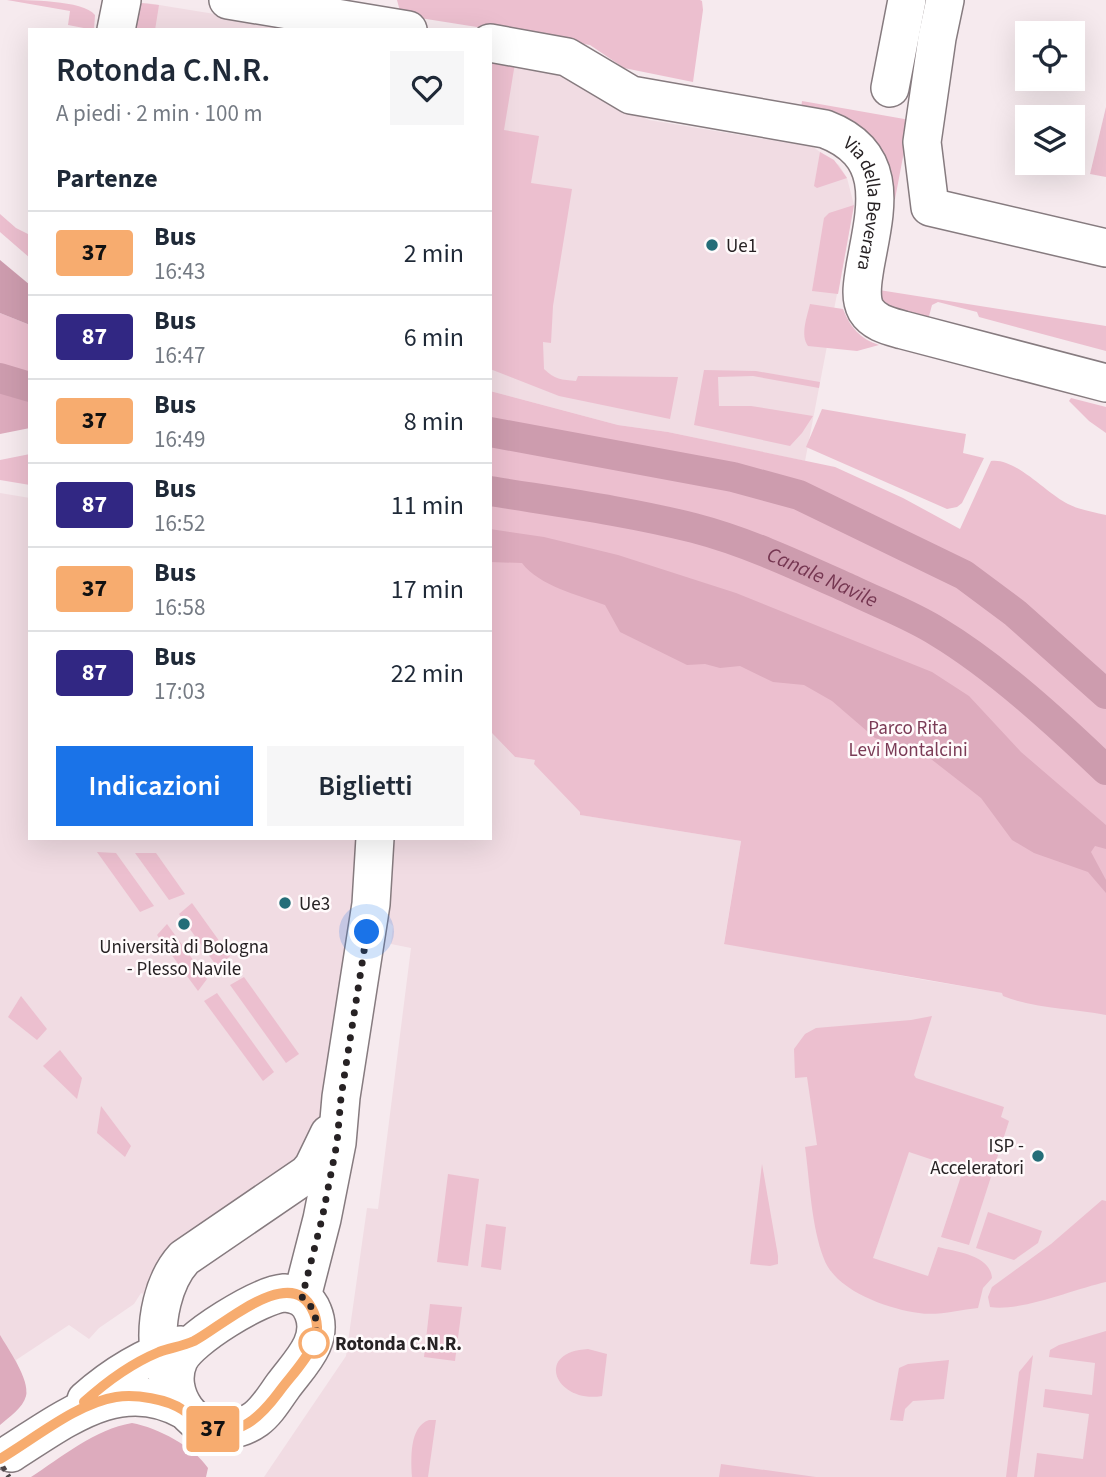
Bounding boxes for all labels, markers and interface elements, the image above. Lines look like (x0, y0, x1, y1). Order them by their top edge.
map controls (1015, 21, 1085, 175)
button: locate (1015, 21, 1085, 91)
text: Rotonda C.N.R. (56, 47, 270, 94)
button: heart (390, 51, 464, 125)
text: A piedi · 2 min · 100 m (56, 97, 263, 130)
button: layers (1015, 105, 1085, 175)
street label: Via della Beverara (837, 130, 887, 273)
text: Partenze (56, 160, 158, 197)
text: Bus (154, 218, 196, 255)
place label: Ue1 (726, 233, 757, 260)
text: 37 (82, 235, 107, 270)
text: 2 min (404, 235, 464, 272)
marker: Ue1 (704, 237, 720, 253)
text: 16:43 (154, 255, 205, 288)
text: Bus (154, 302, 196, 339)
text: 87 (82, 319, 107, 354)
text: 6 min (404, 319, 464, 356)
text: 16:47 (154, 339, 205, 372)
text: Bus (154, 386, 196, 423)
text: 37 (82, 403, 107, 438)
text: 8 min (404, 403, 464, 440)
text: 16:49 (154, 423, 205, 456)
text: Bus (154, 470, 196, 507)
text: 87 (82, 487, 107, 522)
text: 11 min (391, 487, 464, 524)
text: 16:52 (154, 507, 205, 540)
water label: Canale Navile (762, 539, 883, 615)
text: Bus (154, 554, 196, 591)
text: 37 (82, 571, 107, 606)
text: 17 min (391, 571, 464, 608)
text: 16:58 (154, 591, 205, 624)
text: Bus (154, 638, 196, 675)
text: 87 (82, 655, 107, 690)
text: 22 min (391, 655, 464, 692)
text: 17:03 (154, 675, 205, 708)
park label: Parco Rita Levi Montalcini (848, 715, 968, 764)
button: Indicazioni (56, 746, 253, 826)
button: Biglietti (267, 746, 464, 826)
place label: Ue3 (299, 891, 330, 918)
marker: Ue3 (277, 895, 293, 911)
your location (349, 914, 384, 949)
marker: Università di Bologna - Plesso Navile (176, 916, 192, 932)
place label: Università di Bologna - Plesso Navile (99, 934, 269, 983)
place label: ISP - Acceleratori (930, 1133, 1024, 1182)
marker: ISP - Acceleratori (1030, 1148, 1046, 1164)
marker: Rotonda C.N.R. (299, 1328, 329, 1358)
place label: Rotonda C.N.R. (335, 1331, 462, 1358)
line badge: 37 (182, 1406, 244, 1452)
text: 37 (200, 1411, 226, 1446)

